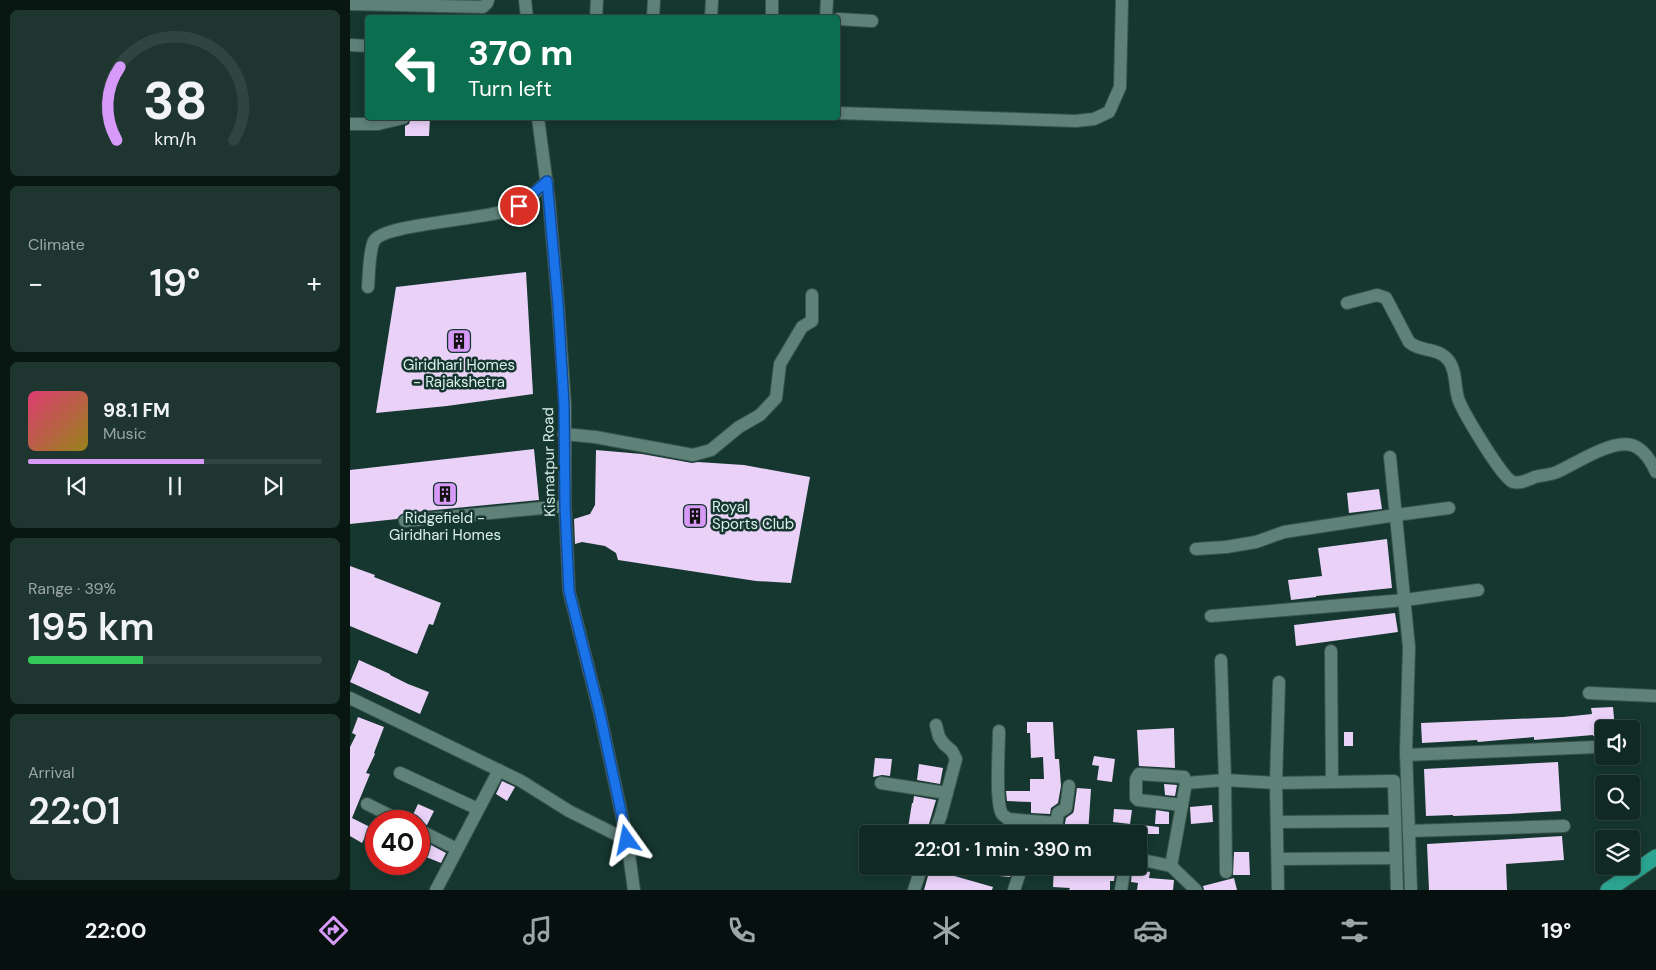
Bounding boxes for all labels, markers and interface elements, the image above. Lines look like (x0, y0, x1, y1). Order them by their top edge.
text: 370 m (468, 30, 573, 76)
icon: left (385, 35, 450, 100)
text: 38 (143, 67, 207, 135)
text: Turn left (468, 74, 552, 103)
text: km/h (154, 127, 196, 151)
pin (498, 185, 540, 227)
icon: arrive (505, 192, 533, 220)
text: Climate (28, 234, 85, 255)
text: 19° (150, 258, 200, 308)
text: − (28, 265, 43, 302)
text: + (307, 265, 322, 302)
building icon: Giridhari Homes - Rajakshetra (446, 328, 472, 354)
place label: Giridhari Homes - Rajakshetra (403, 355, 515, 392)
text: 98.1 FM (103, 398, 170, 423)
street label: Kismatpur Road (538, 407, 560, 517)
text: Music (103, 423, 147, 444)
icon: previous (63, 472, 91, 500)
icon: pause (161, 472, 189, 500)
icon: next (259, 472, 287, 500)
building icon: Ridgefield - Giridhari Homes (432, 481, 458, 507)
place label: Royal Sports Club (712, 497, 794, 534)
building icon: Royal Sports Club (682, 503, 708, 529)
place label: Ridgefield - Giridhari Homes (389, 508, 501, 545)
text: Range · 39% (28, 578, 116, 599)
text: 195 km (28, 602, 154, 652)
map controls (1595, 720, 1640, 875)
button: sound (1595, 720, 1640, 765)
text: Arrival (28, 762, 75, 783)
button: search (1595, 775, 1640, 820)
text: 22:01 (28, 786, 121, 836)
speed limit sign: 40 (365, 810, 430, 875)
position arrow (600, 813, 652, 865)
button: layers (1595, 830, 1640, 875)
text: 22:01 · 1 min · 390 m (914, 837, 1092, 862)
icon: directions (316, 913, 351, 948)
icon: music (520, 913, 555, 948)
icon: phone (724, 913, 759, 948)
icon: climate (929, 913, 964, 948)
icon: car (1133, 913, 1168, 948)
icon: filters (1337, 913, 1372, 948)
text: 22:00 (85, 916, 147, 945)
text: 19° (1541, 916, 1571, 945)

